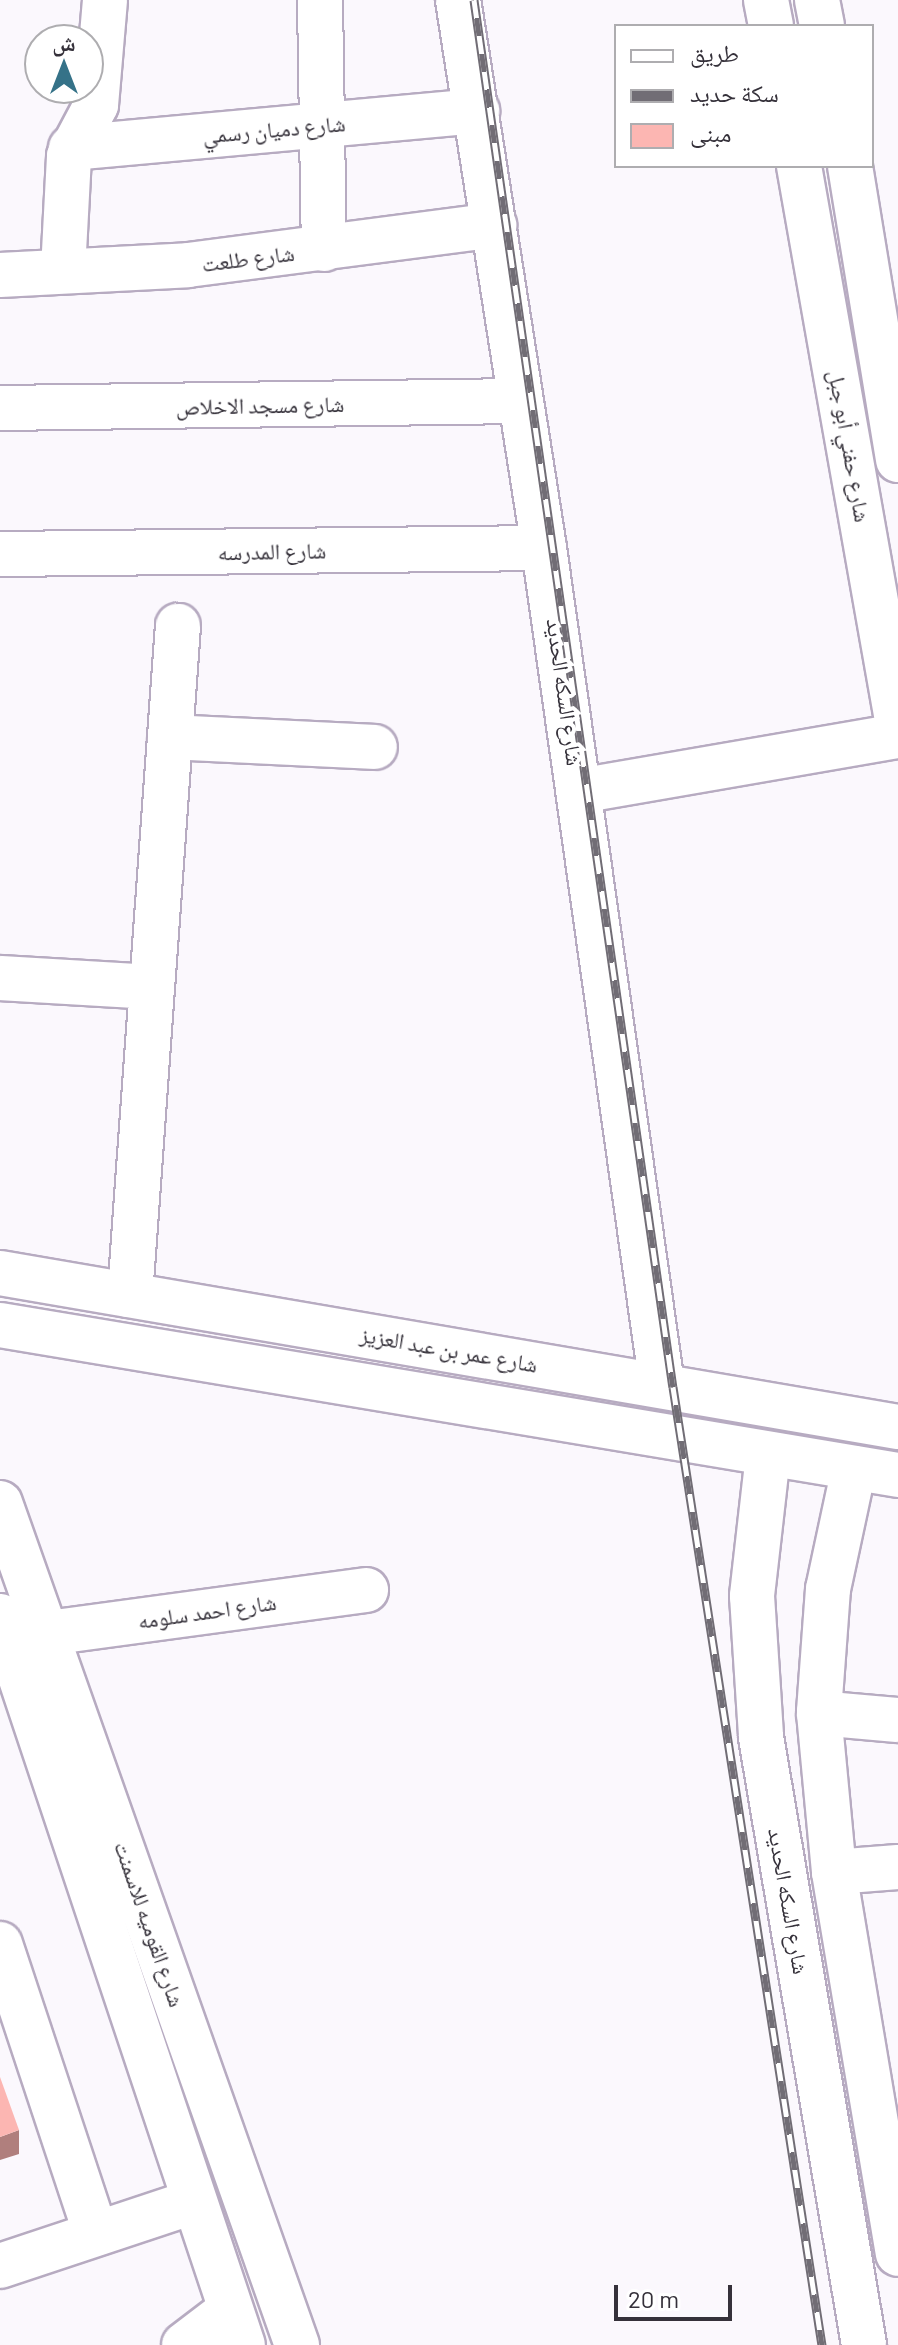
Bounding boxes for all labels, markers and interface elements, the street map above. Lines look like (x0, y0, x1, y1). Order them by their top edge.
north arrow (24, 24, 104, 104)
legend (614, 24, 874, 168)
text: ش (52, 29, 76, 55)
text: طريق (690, 38, 739, 67)
text: سكة حديد (690, 78, 779, 107)
street label: شارع دميان رسمي (201, 110, 347, 148)
text: مبنى (690, 118, 731, 147)
street label: شارع طلعت (200, 239, 296, 277)
street label: شارع حفني أبو جبل (824, 368, 876, 524)
street label: شارع مسجد الاخلاص (176, 390, 344, 420)
street label: شارع المدرسه (218, 537, 326, 565)
street label: شارع السكه الحديد (542, 617, 588, 767)
street label: شارع عمر بن عبد العزيز (358, 1320, 540, 1378)
street label: شارع احمد سلومه (136, 1588, 278, 1634)
street label: شارع السكه الحديد (763, 1826, 815, 1976)
street label: شارع القوميه للاسمنت (109, 1838, 191, 2010)
scale bar (618, 2269, 736, 2319)
text: 20 m (628, 2284, 679, 2313)

